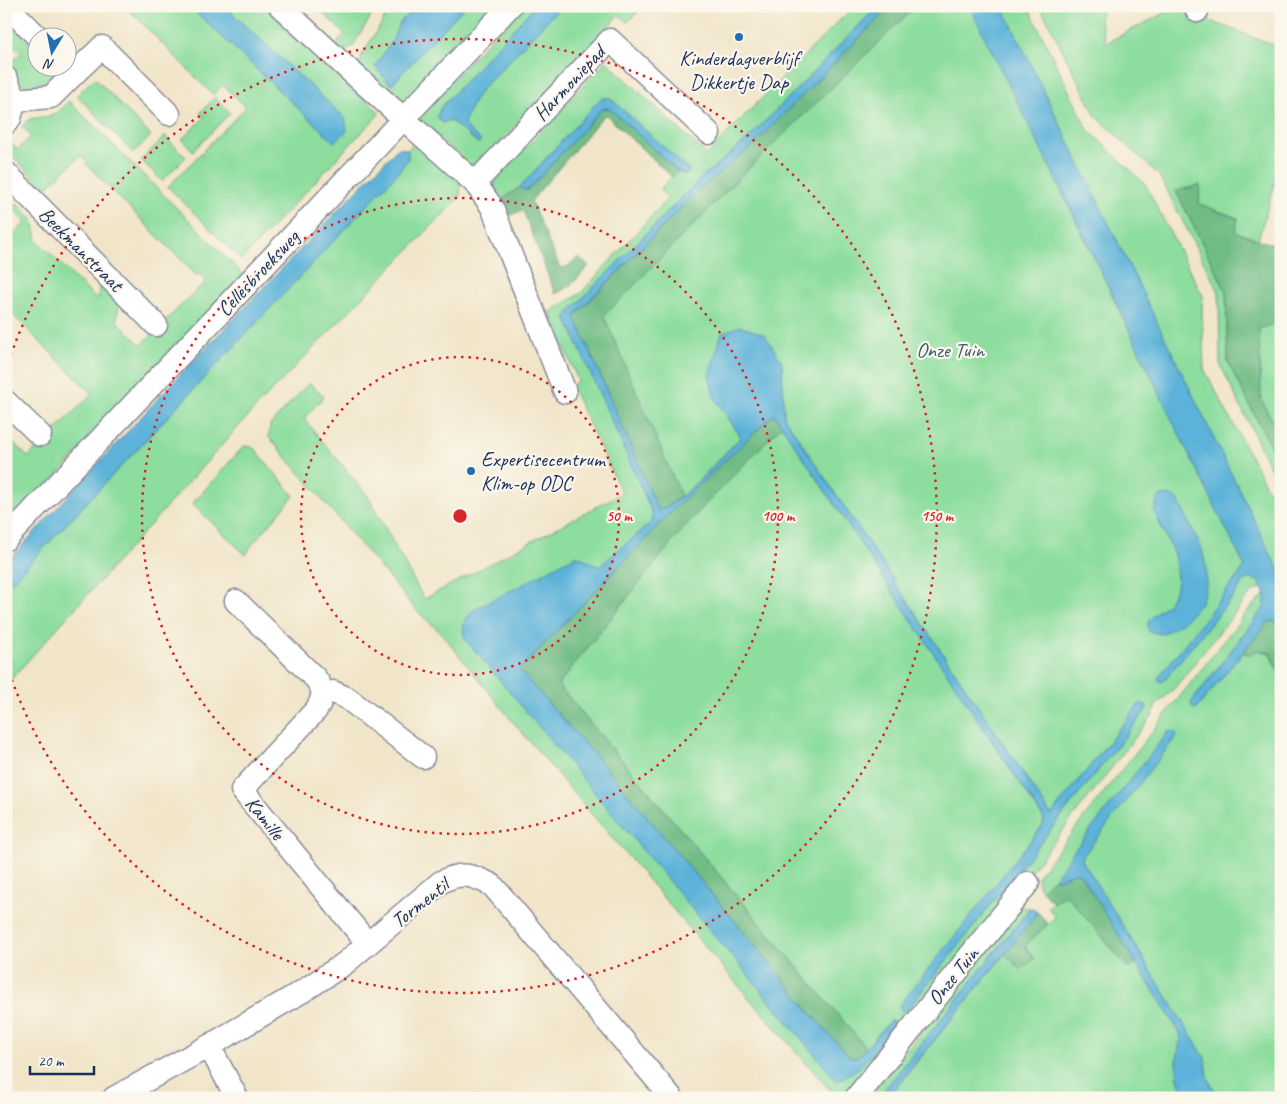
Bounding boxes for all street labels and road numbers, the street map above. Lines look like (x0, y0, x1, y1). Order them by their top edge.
street label: Harmoniepad (528, 37, 613, 126)
street label: Beekmanstraat (33, 201, 130, 298)
street label: Cellesbroeksweg (211, 223, 306, 322)
street label: Kamille (240, 791, 291, 846)
street label: Tormentil (386, 870, 457, 934)
street label: Onze Tuin (922, 940, 985, 1010)

